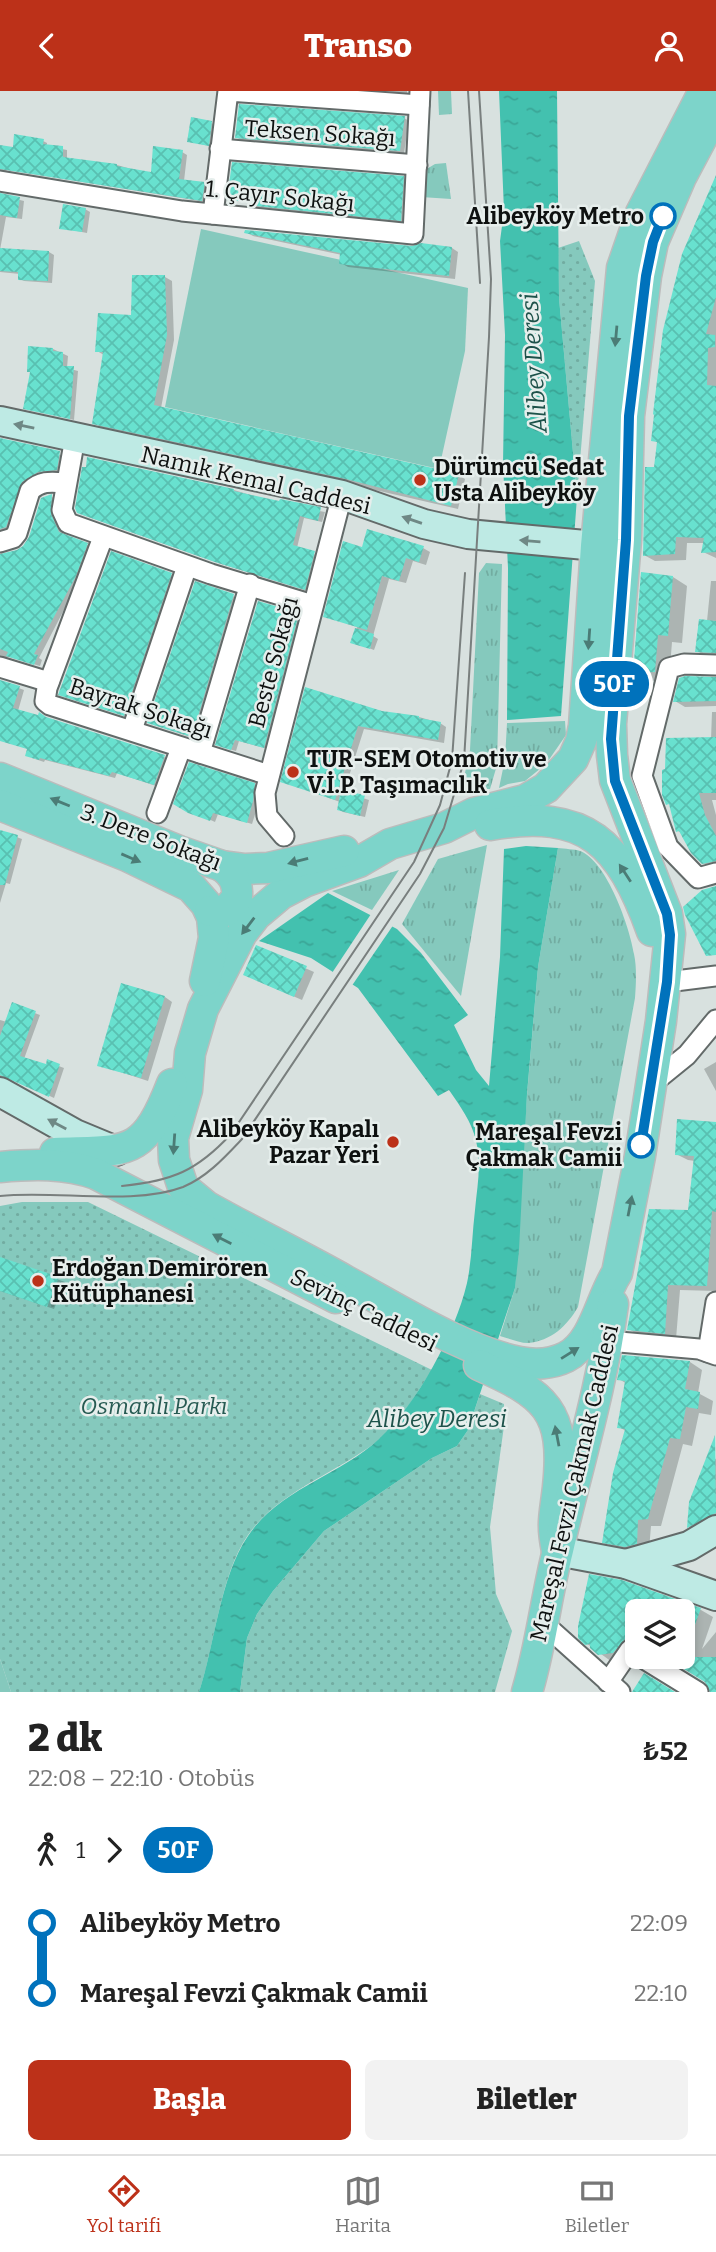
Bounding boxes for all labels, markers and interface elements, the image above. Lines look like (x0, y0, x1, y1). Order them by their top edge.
icon: back (28, 27, 66, 65)
text: Transo (304, 27, 412, 65)
icon: person (650, 27, 688, 65)
street label: Teksen Sokağı (244, 114, 396, 152)
street label: 1. Çayır Sokağı (204, 174, 356, 218)
place label: Alibeyköy Metro (467, 202, 644, 230)
marker: Alibeyköy Metro (650, 203, 676, 229)
water label: Alibey Deresi (515, 292, 553, 435)
one-way arrow (610, 325, 621, 347)
one-way arrow (13, 421, 35, 432)
street label: Namık Kemal Caddesi (138, 440, 374, 520)
place label: Dürümcü Sedat Usta Alibeyköy (434, 453, 604, 507)
marker: Dürümcü Sedat Usta Alibeyköy (412, 472, 428, 488)
one-way arrow (401, 514, 422, 525)
one-way arrow (519, 535, 541, 546)
street label: Beste Sokağı (242, 593, 304, 731)
one-way arrow (583, 628, 594, 650)
line badge: 50F (574, 661, 654, 707)
text: 50F (593, 670, 635, 698)
street label: Bayrak Sokağı (66, 672, 216, 744)
place label: TUR-SEM Otomotiv ve V.İ.P. Taşımacılık (307, 745, 547, 799)
marker: TUR-SEM Otomotiv ve V.İ.P. Taşımacılık (285, 764, 301, 780)
one-way arrow (49, 796, 70, 807)
street label: 3. Dere Sokağı (77, 797, 225, 877)
one-way arrow (121, 853, 142, 864)
one-way arrow (287, 856, 309, 867)
one-way arrow (618, 863, 631, 883)
one-way arrow (240, 916, 255, 934)
place label: Alibeyköy Kapalı Pazar Yeri (197, 1115, 379, 1169)
one-way arrow (47, 1118, 66, 1130)
place label: Mareşal Fevzi Çakmak Camii (465, 1118, 622, 1172)
marker: Mareşal Fevzi Çakmak Camii (628, 1132, 654, 1158)
one-way arrow (168, 1133, 179, 1155)
marker: Alibeyköy Kapalı Pazar Yeri (385, 1134, 401, 1150)
one-way arrow (625, 1195, 636, 1217)
one-way arrow (211, 1234, 231, 1246)
place label: Erdoğan Demirören Kütüphanesi (52, 1254, 268, 1308)
street label: Sevinç Caddesi (286, 1262, 442, 1358)
marker: Erdoğan Demirören Kütüphanesi (30, 1273, 46, 1289)
street label: Mareşal Fevzi Çakmak Caddesi (524, 1322, 624, 1644)
one-way arrow (560, 1346, 580, 1359)
park label: Osmanlı Parkı (81, 1392, 227, 1420)
water label: Alibey Deresi (366, 1405, 507, 1433)
one-way arrow (551, 1425, 562, 1447)
map controls (625, 1599, 695, 1669)
button: layers (625, 1599, 695, 1669)
text: 2 dk (28, 1715, 102, 1761)
text: ₺52 (642, 1736, 688, 1767)
text: 22:08 – 22:10 · Otobüs (28, 1764, 255, 1792)
icon: walk (28, 1831, 66, 1869)
icon: forward (95, 1831, 133, 1869)
text: 1 (76, 1836, 85, 1864)
text: 50F (157, 1836, 199, 1864)
text: Alibeyköy Metro (80, 1908, 281, 1939)
text: 22:09 (630, 1909, 688, 1937)
text: Mareşal Fevzi Çakmak Camii (80, 1978, 428, 2009)
text: 22:10 (634, 1979, 688, 2007)
button: Başla (28, 2060, 351, 2140)
button: Biletler (365, 2060, 688, 2140)
tab: Yol tarifi (87, 2172, 161, 2237)
tab: Harita (335, 2172, 391, 2237)
tab: Biletler (565, 2172, 629, 2237)

